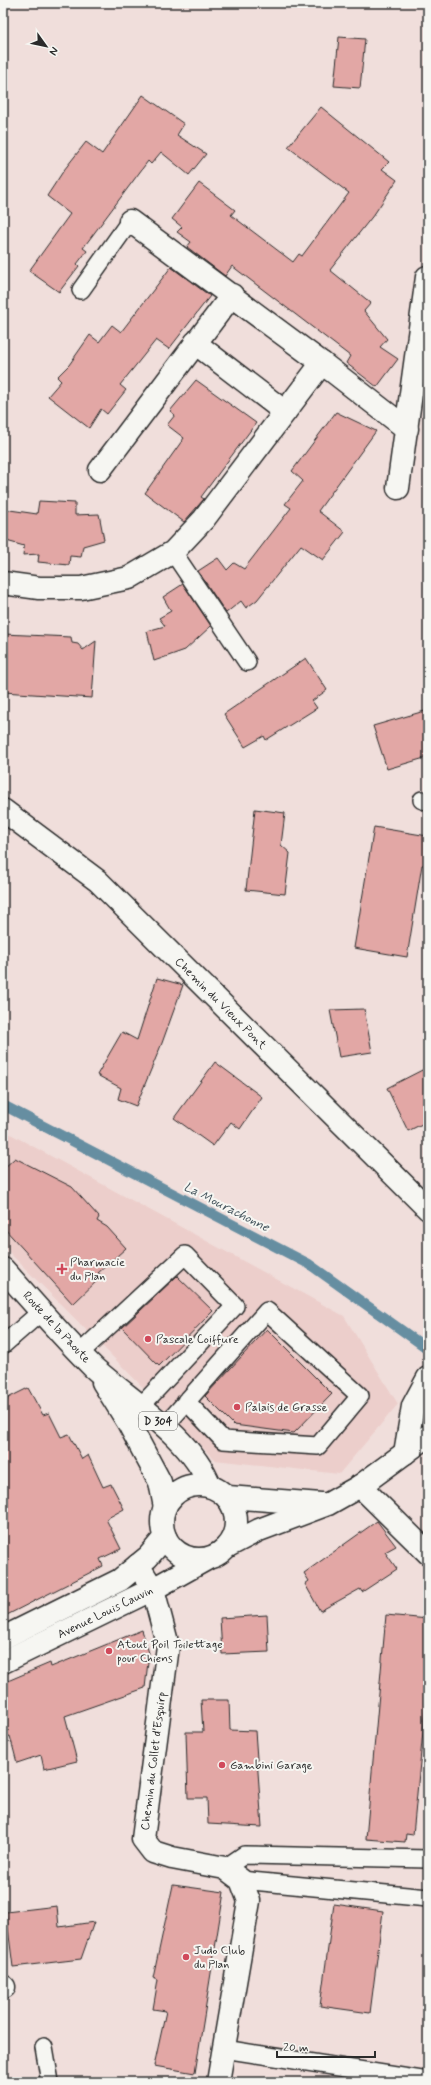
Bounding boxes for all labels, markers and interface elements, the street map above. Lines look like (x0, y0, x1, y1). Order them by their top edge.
north arrow (26, 26, 66, 66)
text: N (46, 44, 61, 58)
street label: Chemin du Vieux Pont (171, 954, 270, 1053)
water label: La Mourachonne (181, 1178, 273, 1237)
place label: Pharmacie du Plan (70, 1255, 125, 1285)
marker: Pharmacie du Plan (57, 1264, 67, 1274)
street label: Route de la Paoute (19, 1288, 94, 1367)
place label: Pascale Coiffure (156, 1332, 239, 1348)
marker: Pascale Coiffure (143, 1334, 153, 1344)
place label: Palais de Grasse (245, 1400, 328, 1416)
marker: Palais de Grasse (232, 1402, 242, 1412)
road number: D 304 (139, 1412, 177, 1430)
street label: Avenue Louis Cauvin (55, 1583, 156, 1643)
place label: Atout Poil Toilettage pour Chiens (117, 1637, 223, 1667)
marker: Atout Poil Toilettage pour Chiens (104, 1646, 114, 1656)
street label: Chemin du Collet d'Esquirp (138, 1691, 170, 1831)
place label: Gambini Garage (230, 1758, 313, 1774)
marker: Gambini Garage (217, 1760, 227, 1770)
place label: Judo Club du Plan (194, 1943, 245, 1973)
marker: Judo Club du Plan (181, 1952, 191, 1962)
scale bar (277, 2033, 375, 2059)
text: 20 m (283, 2040, 309, 2056)

